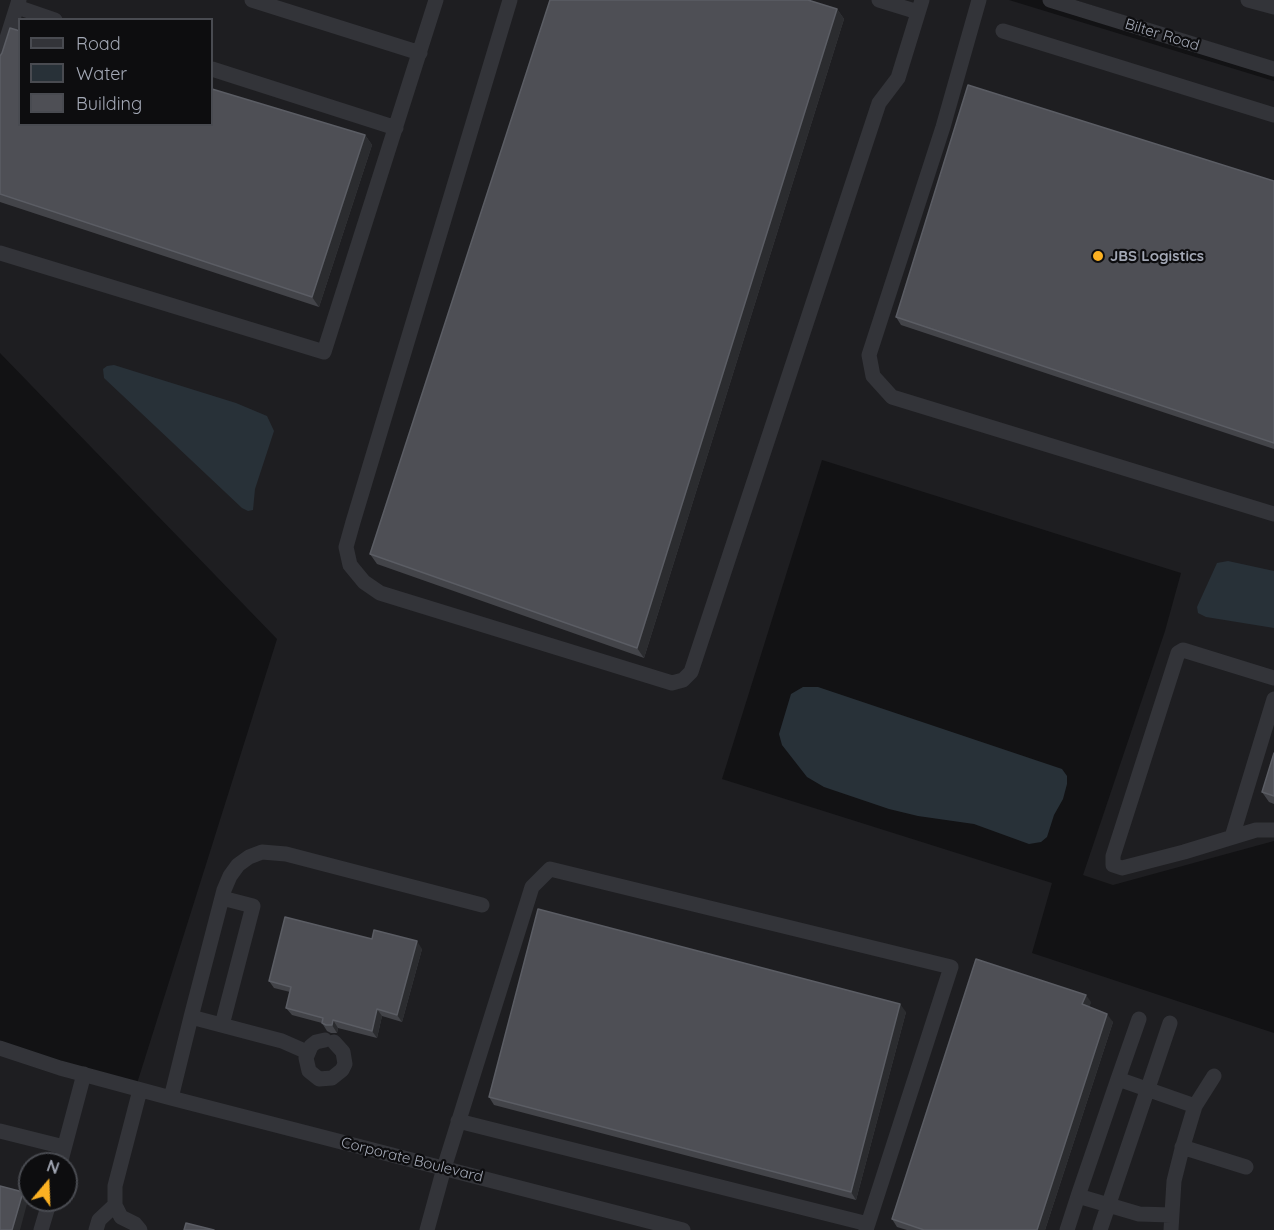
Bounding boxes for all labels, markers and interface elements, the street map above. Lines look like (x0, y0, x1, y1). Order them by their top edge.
street label: Bilter Road (1123, 15, 1201, 55)
legend (18, 18, 213, 126)
text: Road (76, 32, 121, 55)
text: Water (76, 62, 127, 85)
text: Building (76, 92, 142, 115)
place label: JBS Logistics (1110, 247, 1204, 265)
marker: JBS Logistics (1091, 249, 1105, 263)
street label: Corporate Boulevard (339, 1134, 485, 1186)
north arrow (18, 1152, 78, 1212)
text: N (44, 1155, 62, 1178)

